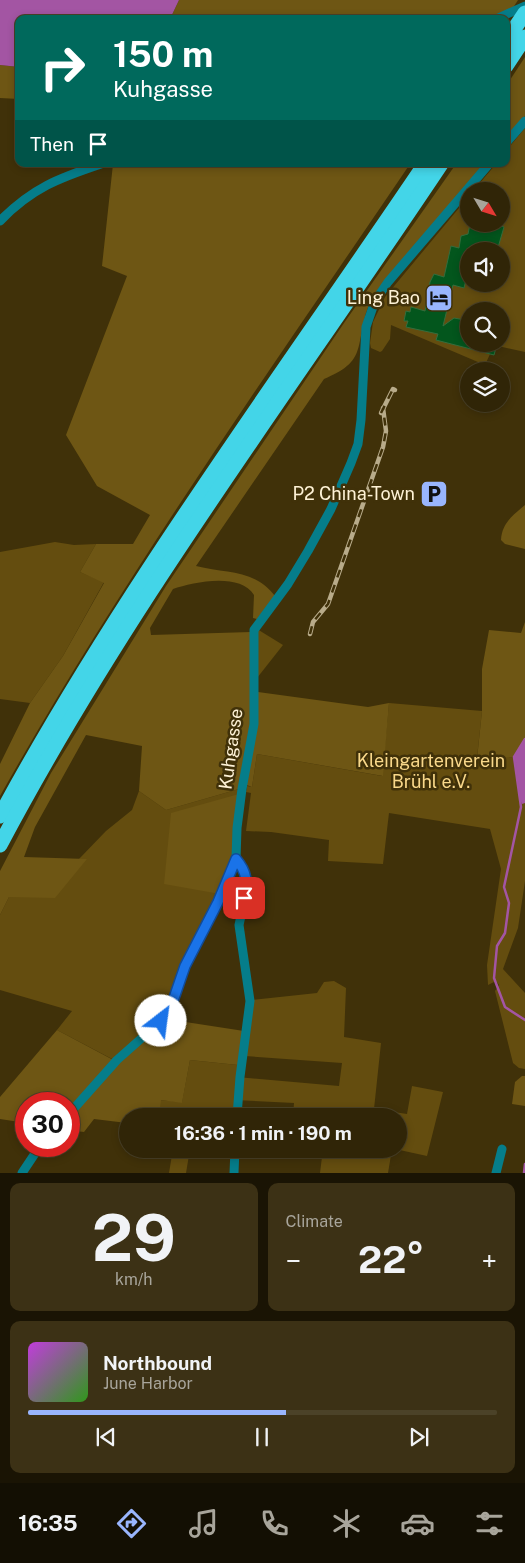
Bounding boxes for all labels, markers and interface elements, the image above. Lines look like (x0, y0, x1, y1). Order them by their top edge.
text: 150 m (113, 34, 213, 75)
icon: right (30, 35, 95, 100)
text: Kuhgasse (113, 76, 213, 102)
icon: arrive (84, 130, 112, 158)
text: Then (30, 133, 74, 155)
north arrow (460, 182, 510, 232)
map controls (460, 182, 510, 412)
button: sound (460, 242, 510, 292)
hotel icon: Ling Bao (424, 283, 454, 313)
place label: Ling Bao (347, 287, 420, 308)
button: search (460, 302, 510, 352)
button: layers (460, 362, 510, 412)
parking icon: P2 China-Town (419, 479, 449, 509)
place label: P2 China-Town (292, 483, 415, 504)
street label: Kuhgasse (214, 707, 247, 791)
park label: Kleingartenverein Brühl e.V. (357, 750, 505, 792)
pin (223, 877, 265, 919)
icon: arrive (230, 884, 258, 912)
position arrow (134, 994, 186, 1046)
speed limit sign: 30 (15, 1092, 80, 1157)
text: 16:36 · 1 min · 190 m (174, 1122, 352, 1144)
text: 29 (92, 1199, 176, 1276)
text: Climate (286, 1212, 343, 1231)
text: 22° (358, 1237, 424, 1282)
text: − (286, 1244, 301, 1277)
text: + (481, 1244, 497, 1277)
text: km/h (115, 1270, 153, 1289)
text: Northbound (103, 1352, 212, 1374)
text: June Harbor (103, 1374, 193, 1393)
icon: previous (92, 1423, 120, 1451)
icon: pause (248, 1423, 276, 1451)
icon: next (405, 1423, 433, 1451)
icon: directions (114, 1506, 149, 1541)
icon: music (186, 1506, 221, 1541)
icon: phone (257, 1506, 292, 1541)
icon: climate (329, 1506, 364, 1541)
icon: car (400, 1506, 435, 1541)
icon: filters (472, 1506, 507, 1541)
text: 16:35 (18, 1510, 78, 1536)

